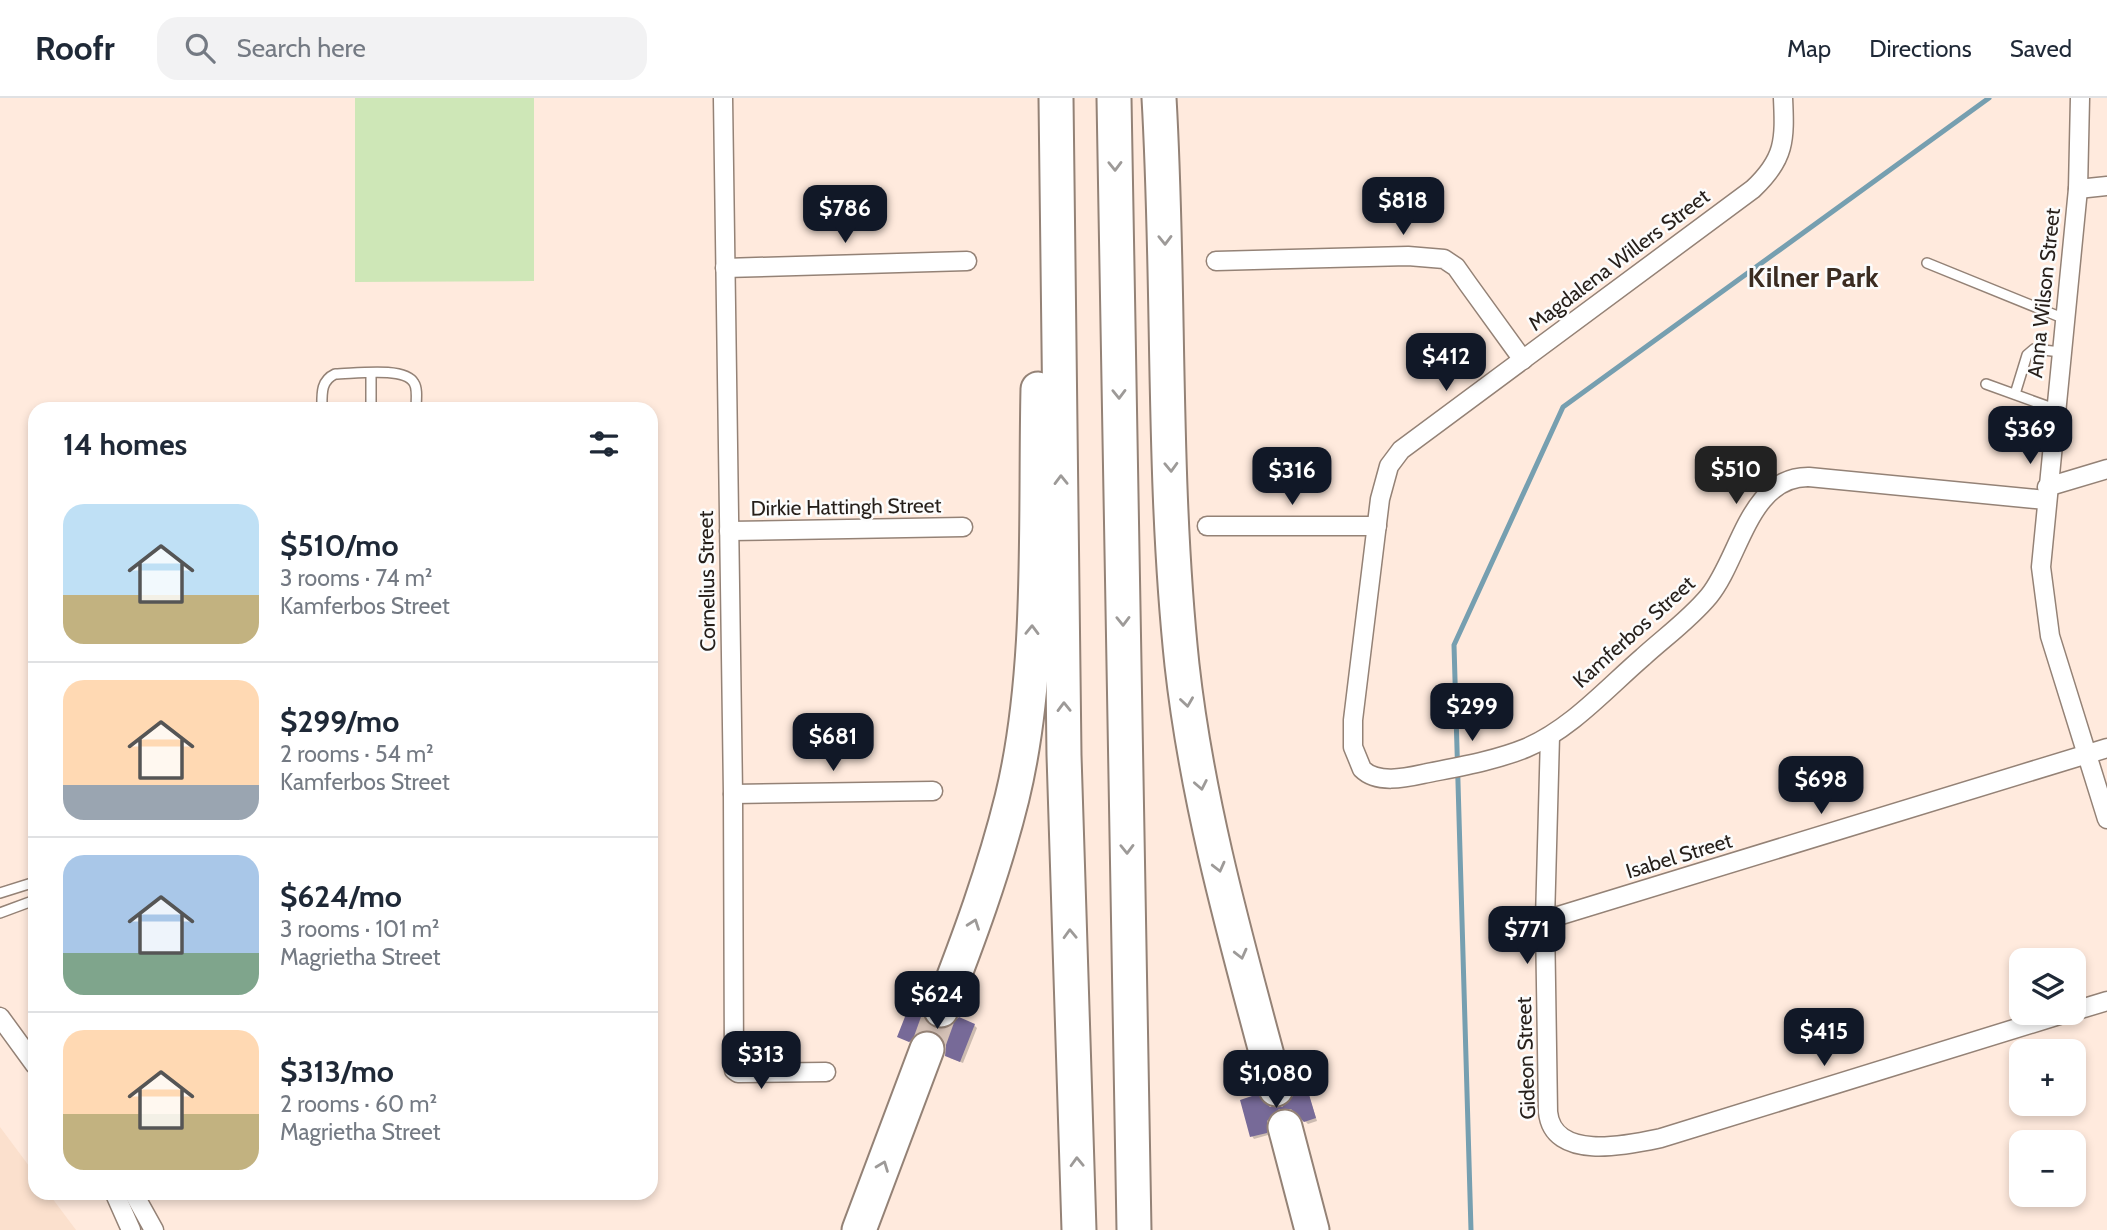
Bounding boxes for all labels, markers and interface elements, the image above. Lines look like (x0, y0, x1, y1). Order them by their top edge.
search box (157, 17, 647, 80)
text: Roofr (35, 28, 115, 68)
icon: search (181, 29, 219, 67)
text: Search here (237, 32, 366, 64)
text: Map (1787, 34, 1831, 63)
text: Directions (1869, 34, 1972, 63)
text: Saved (2010, 34, 2072, 63)
one-way arrow (1108, 161, 1123, 172)
pin: $818 (1362, 178, 1444, 237)
street label: Magdalena Willers Street (1523, 183, 1714, 336)
pin: $786 (804, 186, 886, 245)
text: $818 (1378, 186, 1428, 214)
text: $786 (819, 194, 871, 222)
street label: Anna Wilson Street (2022, 207, 2065, 379)
one-way arrow (1157, 235, 1173, 245)
district label: Kilner Park (1748, 260, 1879, 294)
pin: $412 (1405, 334, 1487, 393)
text: $412 (1422, 342, 1470, 370)
one-way arrow (1112, 388, 1127, 399)
pin: $369 (1989, 406, 2071, 466)
text: $369 (2004, 415, 2056, 443)
icon: filters (585, 425, 623, 463)
text: 14 homes (63, 426, 187, 463)
pin: $510 (1695, 446, 1777, 506)
pin: $316 (1251, 448, 1333, 507)
text: $510 (1711, 455, 1761, 483)
text: $316 (1268, 456, 1316, 484)
one-way arrow (1163, 462, 1178, 473)
one-way arrow (1053, 474, 1069, 484)
street label: Dirkie Hattingh Street (750, 492, 942, 521)
street label: Cornelius Street (693, 510, 720, 652)
text: $510/mo (280, 527, 399, 564)
icon: home (119, 532, 203, 616)
text: 3 rooms · 74 m² (280, 564, 432, 592)
street label: Kamferbos Street (1568, 570, 1700, 693)
text: Kamferbos Street (280, 592, 450, 620)
one-way arrow (1116, 616, 1131, 627)
one-way arrow (1025, 624, 1040, 635)
pin: $299 (1431, 684, 1513, 743)
text: $299 (1446, 692, 1498, 720)
one-way arrow (1179, 697, 1194, 708)
one-way arrow (1056, 701, 1071, 712)
text: $299/mo (280, 703, 399, 740)
icon: home (119, 708, 203, 792)
pin: $681 (792, 714, 874, 773)
text: $681 (809, 722, 857, 750)
text: 2 rooms · 54 m² (280, 740, 434, 768)
pin: $698 (1780, 756, 1862, 816)
text: $698 (1794, 765, 1848, 793)
text: Kamferbos Street (280, 768, 450, 796)
one-way arrow (1192, 779, 1207, 791)
street label: Isabel Street (1623, 827, 1735, 884)
one-way arrow (1120, 843, 1135, 854)
one-way arrow (1211, 861, 1225, 873)
text: $624/mo (280, 878, 402, 915)
icon: home (119, 883, 203, 967)
pin: $771 (1486, 906, 1568, 966)
text: 3 rooms · 101 m² (280, 915, 439, 943)
text: $771 (1504, 915, 1550, 943)
one-way arrow (966, 918, 980, 930)
one-way arrow (1062, 929, 1077, 940)
text: Magrietha Street (280, 943, 441, 971)
one-way arrow (1233, 948, 1247, 960)
map controls (2009, 948, 2086, 1207)
button: layers (2009, 948, 2086, 1025)
pin: $624 (896, 972, 978, 1031)
text: $624 (911, 980, 963, 1008)
street label: Gideon Street (1511, 996, 1540, 1120)
pin: $415 (1783, 1009, 1865, 1068)
text: $415 (1800, 1017, 1848, 1045)
pin: $313 (720, 1032, 802, 1091)
button: + (2009, 1039, 2086, 1116)
text: $313 (738, 1040, 784, 1068)
pin: $1,080 (1219, 1051, 1333, 1110)
text: $313/mo (280, 1053, 394, 1090)
icon: home (119, 1058, 203, 1142)
text: $1,080 (1239, 1059, 1313, 1087)
text: 2 rooms · 60 m² (280, 1090, 437, 1118)
text: Magrietha Street (280, 1118, 441, 1146)
button: − (2009, 1130, 2086, 1207)
one-way arrow (1069, 1156, 1085, 1167)
one-way arrow (875, 1161, 889, 1173)

